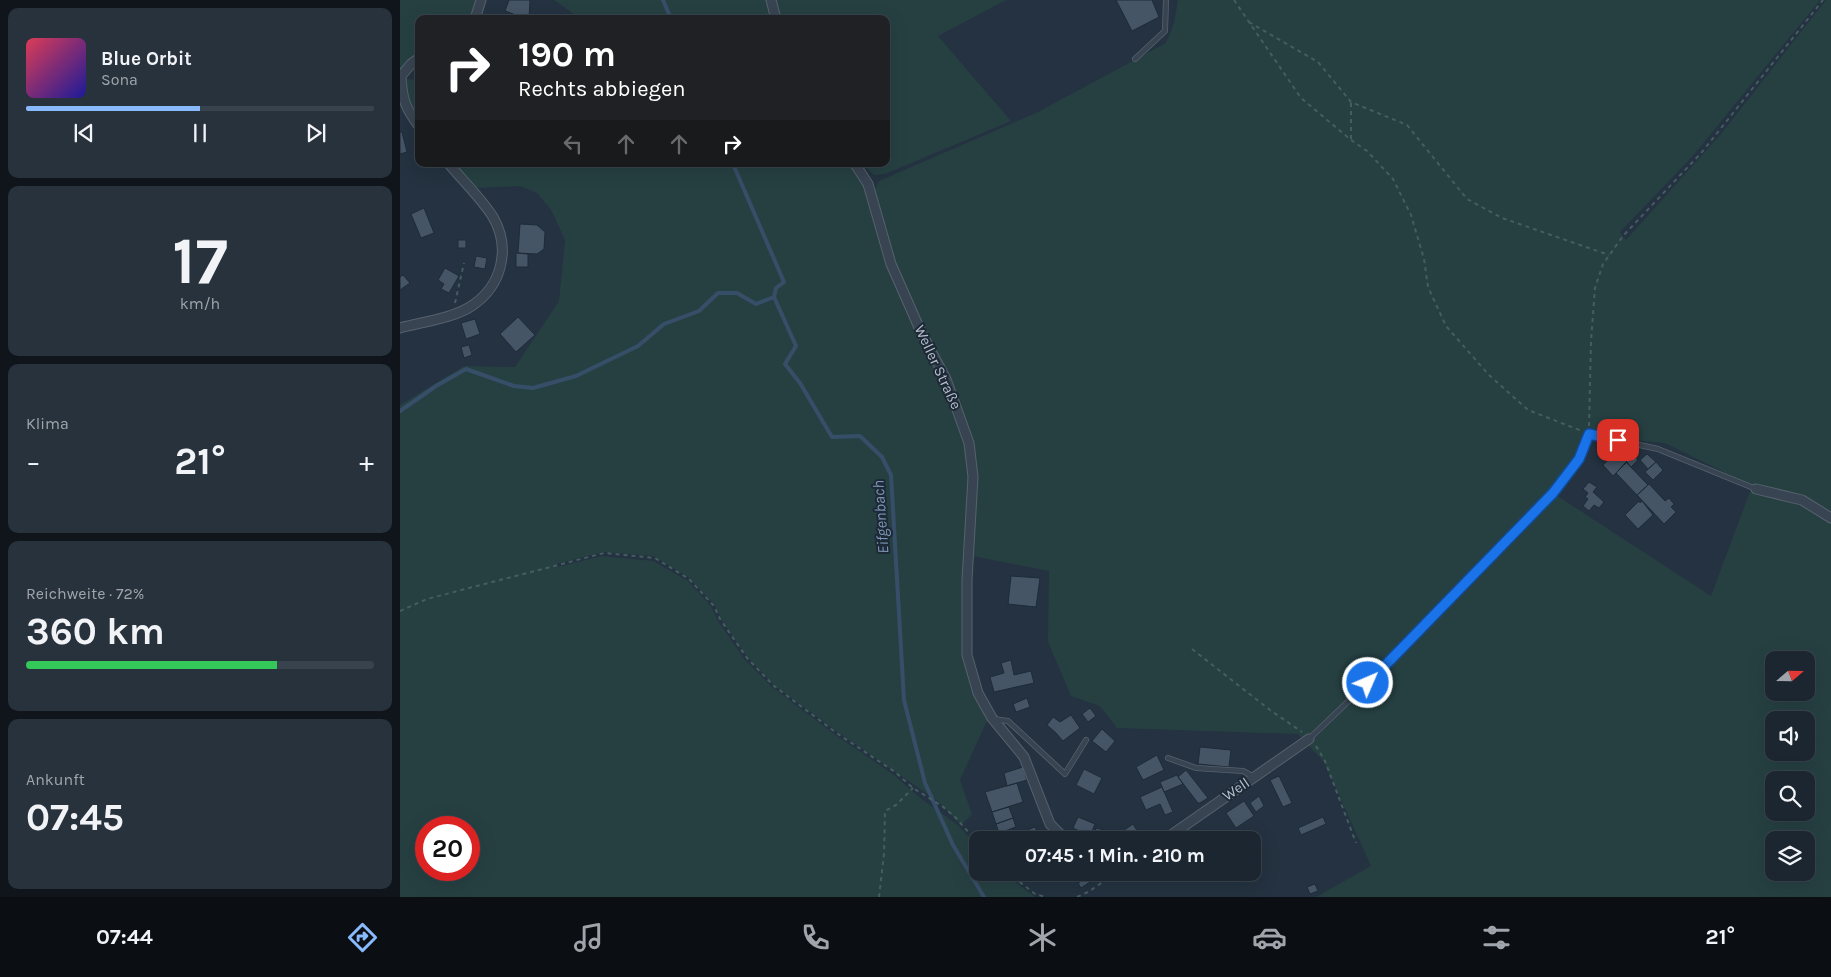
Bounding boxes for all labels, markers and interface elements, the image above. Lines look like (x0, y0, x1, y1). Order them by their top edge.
text: 190 m (518, 34, 616, 75)
icon: right (435, 35, 500, 100)
text: Blue Orbit (101, 48, 192, 70)
text: Sona (101, 70, 138, 89)
text: Rechts abbiegen (518, 76, 686, 102)
icon: previous (70, 119, 98, 147)
icon: pause (186, 119, 214, 147)
icon: next (302, 119, 330, 147)
icon: left (559, 130, 587, 158)
icon: ahead (612, 130, 640, 158)
icon: ahead (665, 130, 693, 158)
icon: right (718, 130, 746, 158)
text: 17 (172, 223, 228, 299)
text: km/h (180, 294, 220, 313)
street label: Weller Straße (911, 322, 965, 412)
text: Klima (26, 414, 69, 433)
pin (1597, 419, 1639, 461)
icon: arrive (1604, 426, 1632, 454)
text: 21° (174, 439, 226, 484)
text: − (26, 445, 41, 478)
text: + (359, 445, 374, 478)
water label: Eifgenbach (868, 479, 893, 554)
text: Reichweite · 72% (26, 584, 144, 603)
text: 360 km (26, 609, 165, 654)
north arrow (1765, 651, 1815, 701)
map controls (1765, 651, 1815, 881)
position arrow (1341, 656, 1393, 708)
button: sound (1765, 711, 1815, 761)
text: Ankunft (26, 770, 85, 789)
button: search (1765, 771, 1815, 821)
street label: Well (1219, 773, 1253, 805)
text: 07:45 (26, 795, 124, 840)
speed limit sign: 20 (415, 816, 480, 881)
button: layers (1765, 831, 1815, 881)
text: 07:45 · 1 Min. · 210 m (1025, 845, 1205, 867)
icon: directions (345, 920, 380, 955)
icon: music (571, 920, 606, 955)
icon: phone (798, 920, 833, 955)
icon: climate (1025, 920, 1060, 955)
icon: car (1252, 920, 1287, 955)
icon: filters (1479, 920, 1514, 955)
text: 07:44 (96, 924, 153, 950)
text: 21° (1705, 924, 1735, 950)

